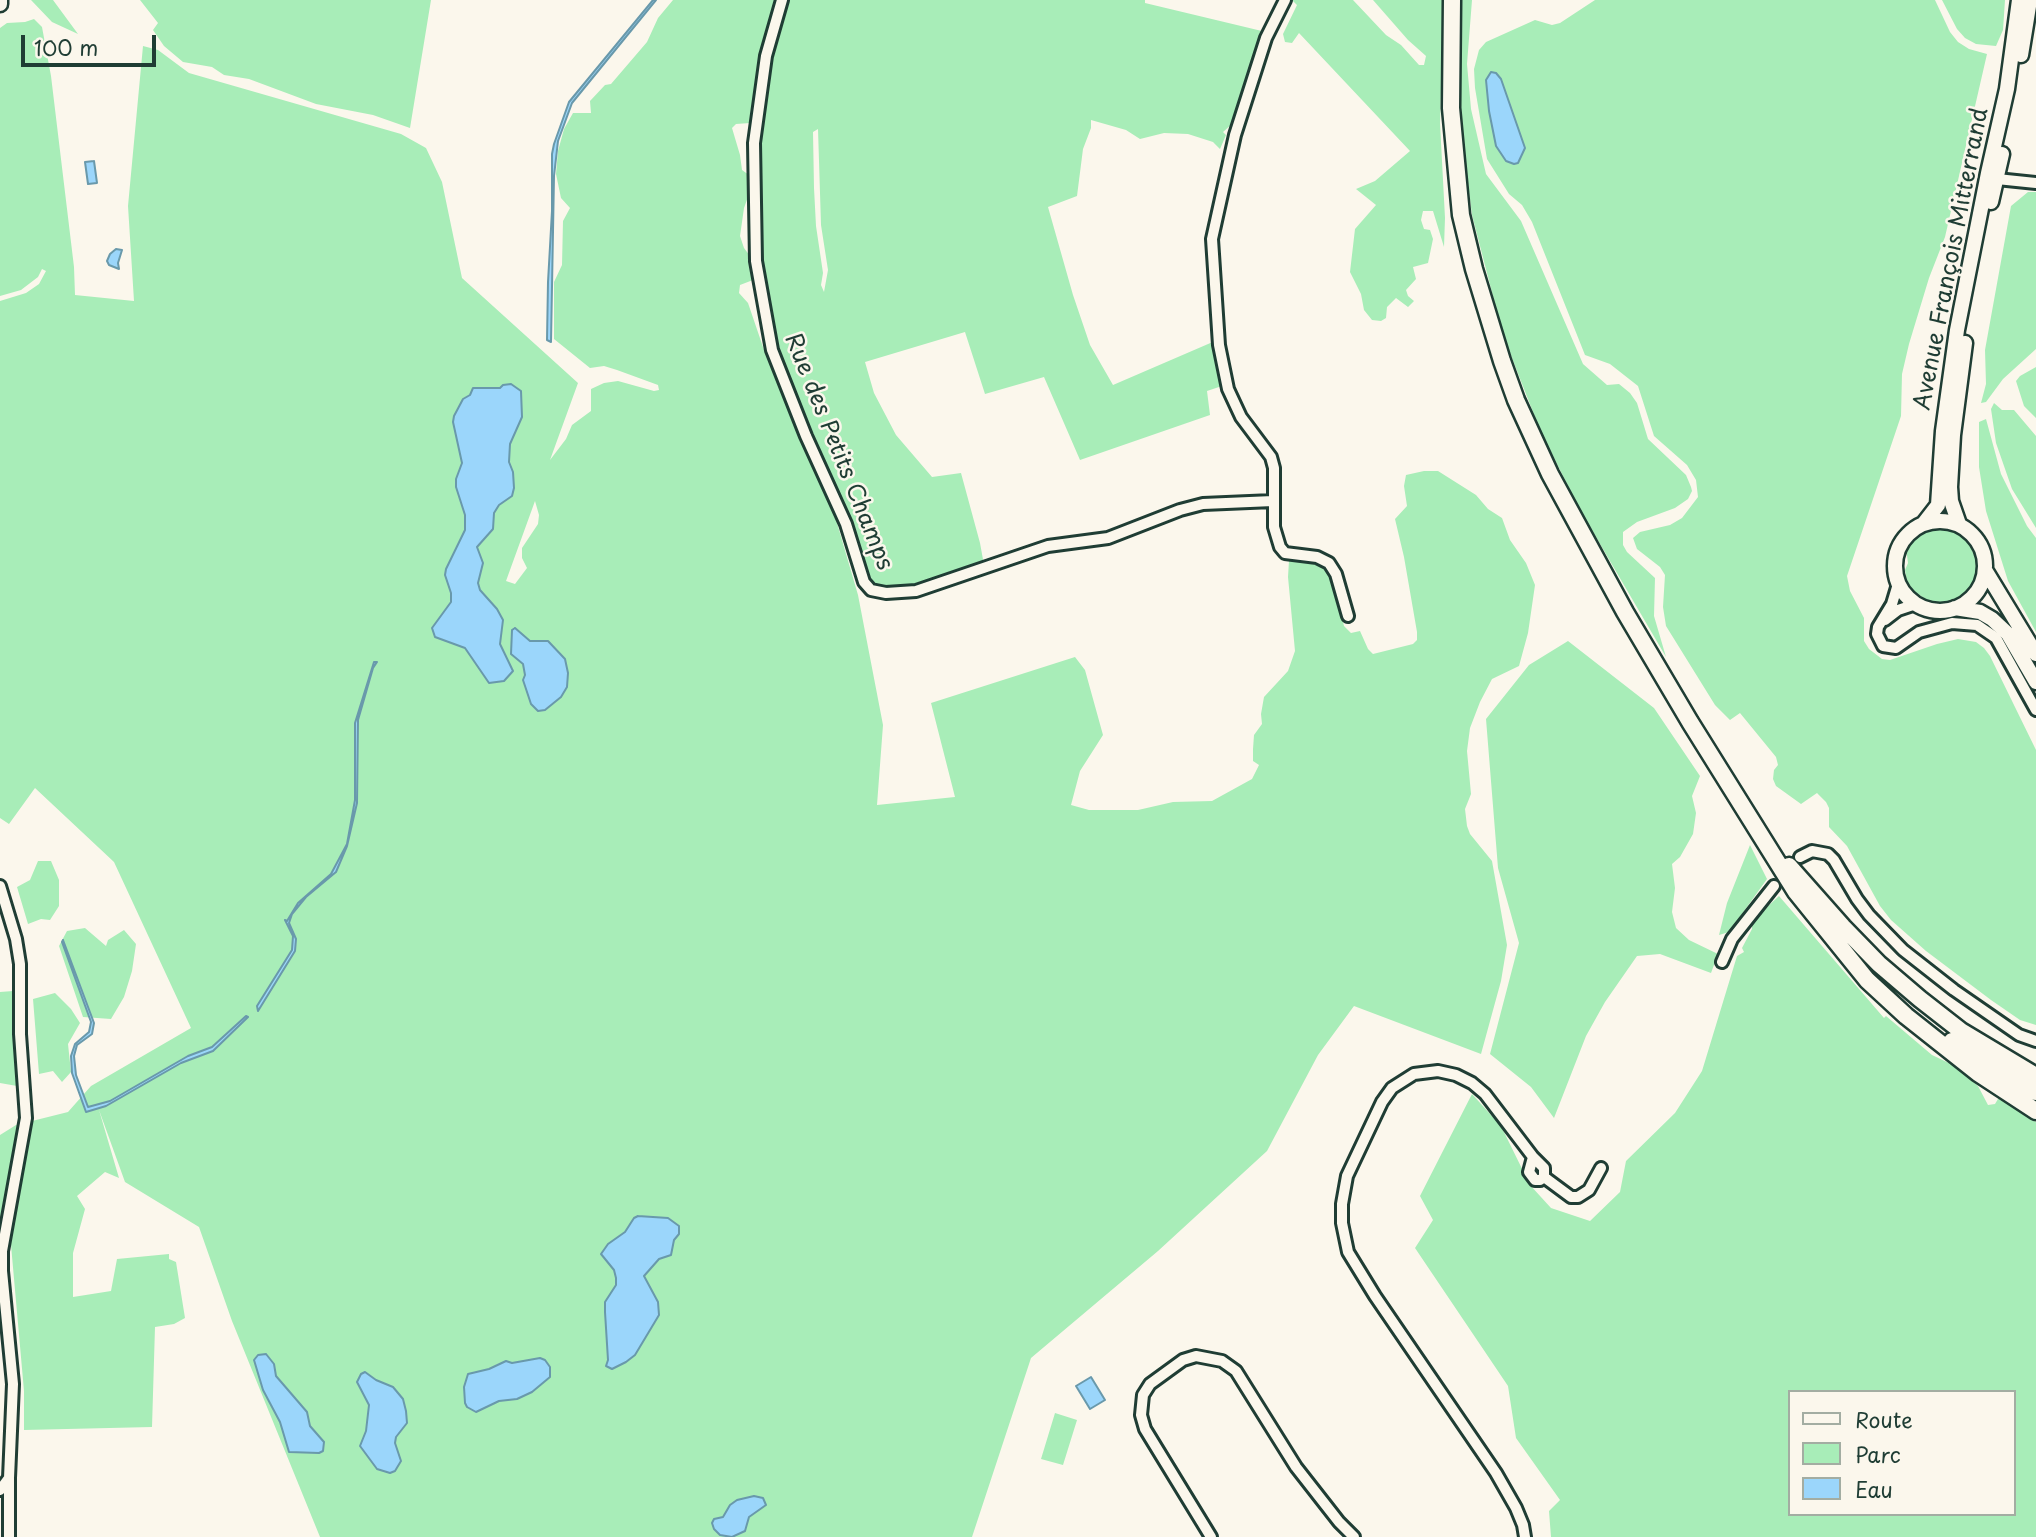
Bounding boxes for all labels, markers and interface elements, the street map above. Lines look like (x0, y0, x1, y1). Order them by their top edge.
scale bar (24, 21, 159, 65)
text: 100 m (34, 31, 98, 63)
street label: Avenue François Mitterrand (1909, 106, 1995, 412)
street label: Rue des Petits Champs (778, 330, 898, 574)
legend (1787, 1390, 2015, 1516)
text: Route (1855, 1403, 1913, 1435)
text: Parc (1855, 1438, 1901, 1470)
text: Eau (1855, 1473, 1893, 1505)

